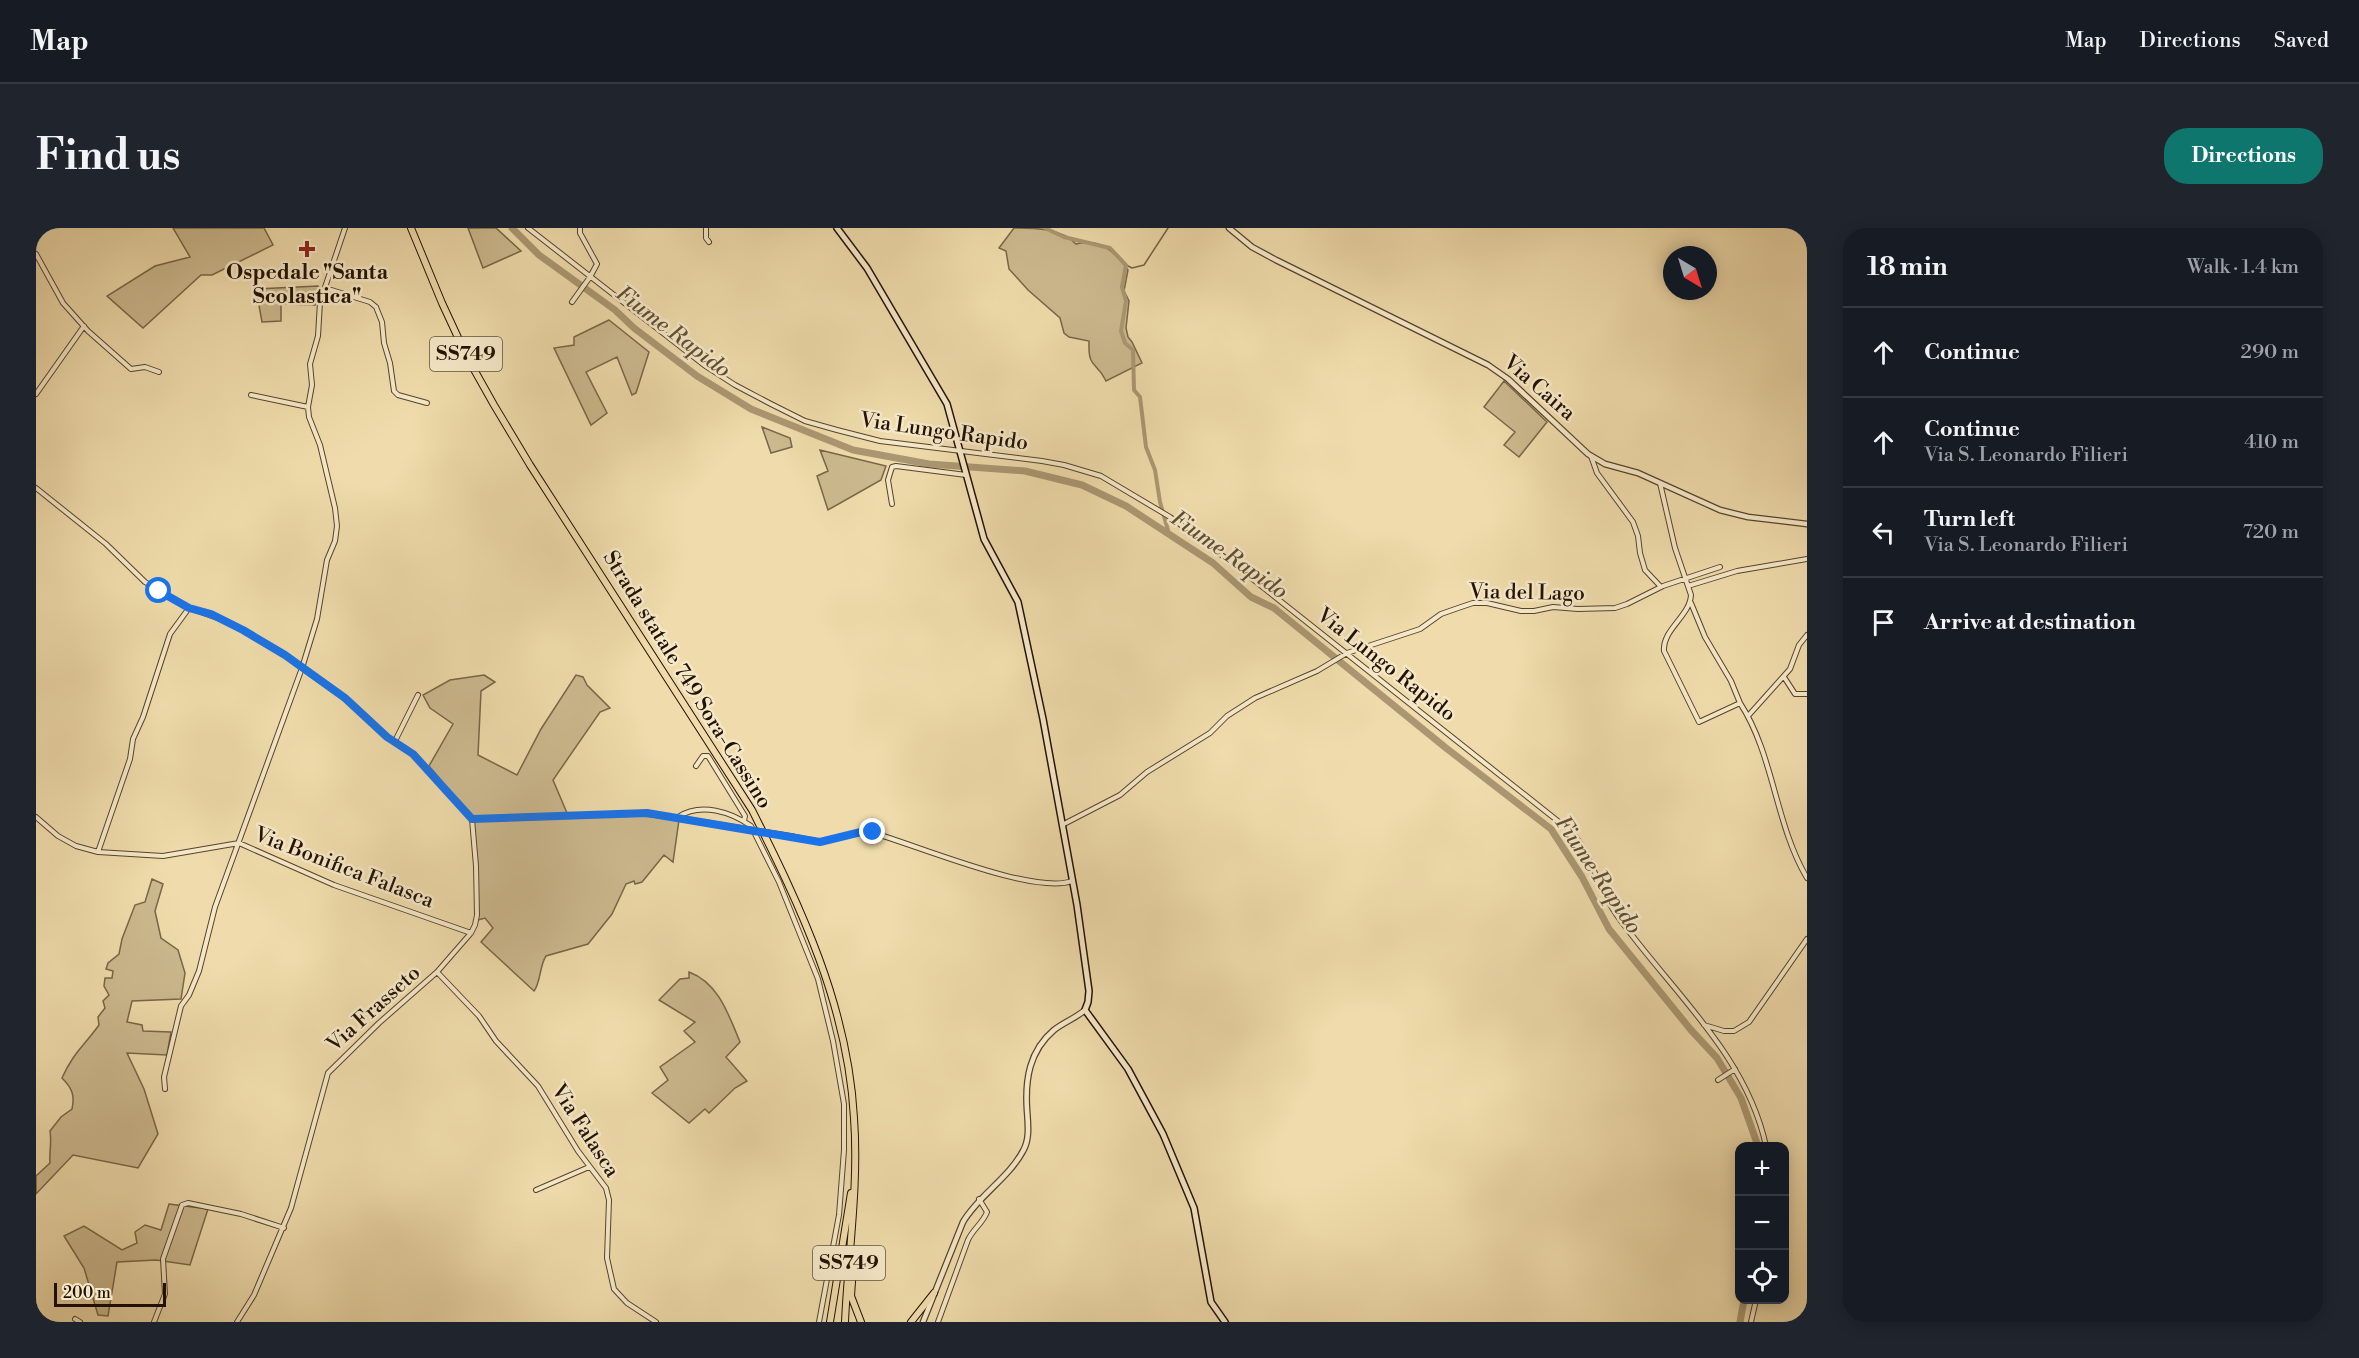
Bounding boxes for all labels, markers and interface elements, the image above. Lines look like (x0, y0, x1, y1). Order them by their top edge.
text: Map (30, 24, 89, 59)
text: Map (2065, 28, 2107, 54)
text: Directions (2140, 28, 2241, 54)
text: Saved (2274, 28, 2329, 54)
button: Directions (2164, 128, 2323, 184)
text: Find us (36, 130, 180, 183)
marker: Ospedale "Santa Scolastica" (298, 240, 316, 258)
north arrow (1663, 246, 1717, 300)
text: 18 min (1867, 251, 1948, 283)
text: Walk · 1.4 km (2187, 255, 2299, 280)
place label: Ospedale "Santa Scolastica" (226, 260, 389, 310)
water label: Fiume Rapido (610, 280, 736, 384)
icon: ahead (1867, 336, 1900, 369)
road number: SS749 (430, 337, 502, 371)
text: Continue (1924, 339, 2020, 366)
text: 290 m (2241, 340, 2299, 365)
street label: Via Caira (1497, 349, 1581, 427)
street label: Via Lungo Rapido (857, 407, 1030, 457)
text: Continue (1924, 416, 2020, 443)
icon: ahead (1867, 426, 1900, 459)
text: 410 m (2244, 430, 2299, 455)
text: Via S. Leonardo Filieri (1924, 443, 2128, 468)
water label: Fiume Rapido (1165, 505, 1293, 605)
text: Turn left (1924, 506, 2015, 533)
icon: left (1867, 516, 1900, 549)
text: 720 m (2243, 520, 2299, 545)
text: Via S. Leonardo Filieri (1924, 533, 2128, 558)
street label: Strada statale 749 Sora-Cassino (597, 546, 777, 814)
route start (145, 577, 171, 603)
street label: Via del Lago (1468, 579, 1585, 607)
street label: Via Lungo Rapido (1310, 602, 1461, 727)
icon: arrive (1867, 606, 1900, 639)
text: Arrive at destination (1924, 609, 2136, 636)
water label: Fiume Rapido (1549, 811, 1647, 939)
route end (859, 818, 885, 844)
street label: Via Bonifica Falasca (249, 821, 438, 914)
street label: Via Frasseto (321, 960, 426, 1058)
street label: Via Falasca (545, 1079, 625, 1183)
map controls (1735, 1142, 1789, 1304)
button: + (1735, 1142, 1789, 1196)
button: − (1735, 1196, 1789, 1250)
road number: SS749 (813, 1246, 885, 1280)
button: locate (1735, 1250, 1789, 1304)
scale bar (54, 1280, 166, 1308)
text: 200 m (63, 1283, 111, 1303)

